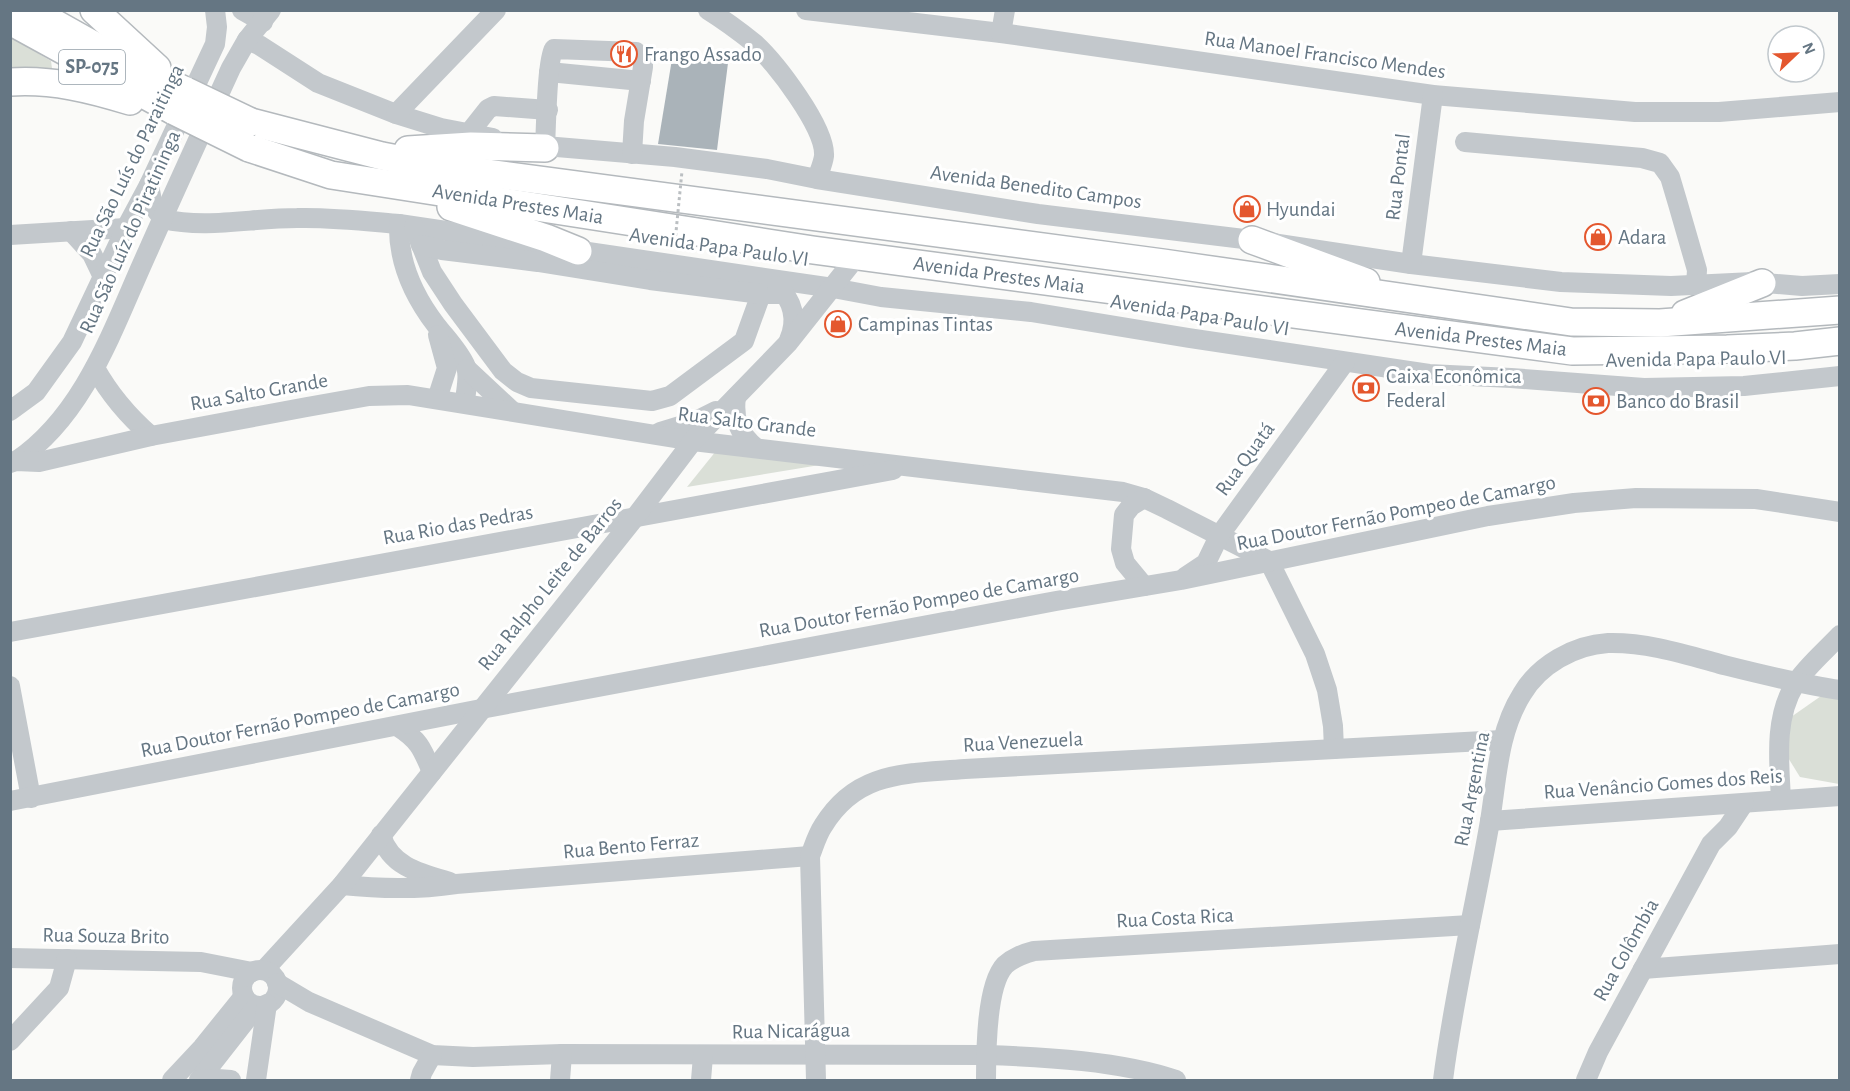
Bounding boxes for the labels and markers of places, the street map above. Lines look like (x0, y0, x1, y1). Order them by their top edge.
restaurant icon: Frango Assado (609, 39, 639, 69)
place label: Frango Assado (644, 44, 762, 65)
shop icon: Hyundai (1232, 194, 1262, 224)
place label: Hyundai (1266, 199, 1336, 220)
shop icon: Adara (1583, 222, 1613, 252)
place label: Adara (1618, 227, 1667, 248)
shop icon: Campinas Tintas (823, 309, 853, 339)
place label: Campinas Tintas (858, 314, 993, 335)
place label: Caixa Econômica Federal (1386, 366, 1522, 411)
bank icon: Caixa Econômica Federal (1351, 373, 1381, 403)
bank icon: Banco do Brasil (1581, 386, 1611, 416)
place label: Banco do Brasil (1616, 391, 1740, 412)

